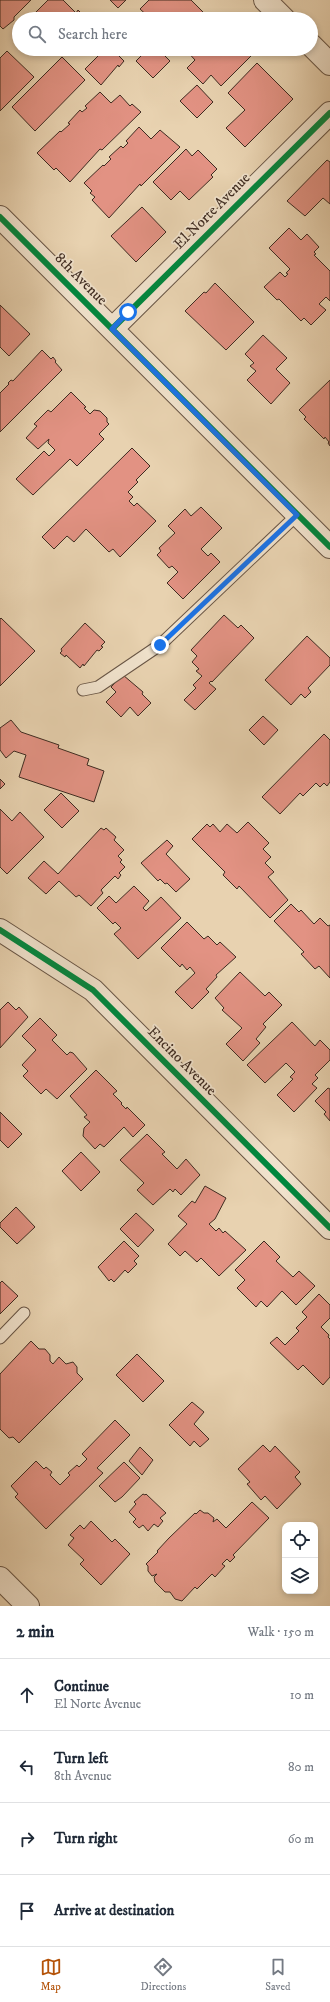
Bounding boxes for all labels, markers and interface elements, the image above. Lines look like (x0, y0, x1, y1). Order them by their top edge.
search box (12, 12, 318, 56)
icon: search (26, 23, 48, 45)
text: Search here (58, 25, 127, 44)
street label: El Norte Avenue (170, 169, 254, 253)
street label: 8th Avenue (51, 249, 111, 309)
route start (119, 303, 137, 321)
route end (151, 636, 169, 654)
street label: Encino Avenue (143, 1022, 221, 1100)
map controls (282, 1522, 318, 1594)
button: locate (282, 1522, 318, 1558)
button: layers (282, 1558, 318, 1594)
text: 2 min (16, 1621, 54, 1643)
text: Walk · 150 m (248, 1624, 314, 1640)
text: Continue (54, 1677, 109, 1696)
icon: ahead (16, 1684, 38, 1706)
text: 10 m (290, 1687, 314, 1703)
text: El Norte Avenue (54, 1696, 141, 1712)
text: Turn left (54, 1749, 108, 1768)
icon: left (16, 1756, 38, 1778)
text: 80 m (288, 1759, 314, 1775)
text: 8th Avenue (54, 1768, 112, 1784)
icon: right (16, 1828, 38, 1850)
text: Turn right (54, 1829, 117, 1848)
text: 60 m (288, 1831, 314, 1847)
icon: arrive (16, 1900, 38, 1922)
text: Arrive at destination (54, 1901, 174, 1920)
tab: Map (40, 1956, 62, 1994)
tab: Directions (141, 1956, 186, 1994)
tab: Saved (265, 1956, 290, 1994)

